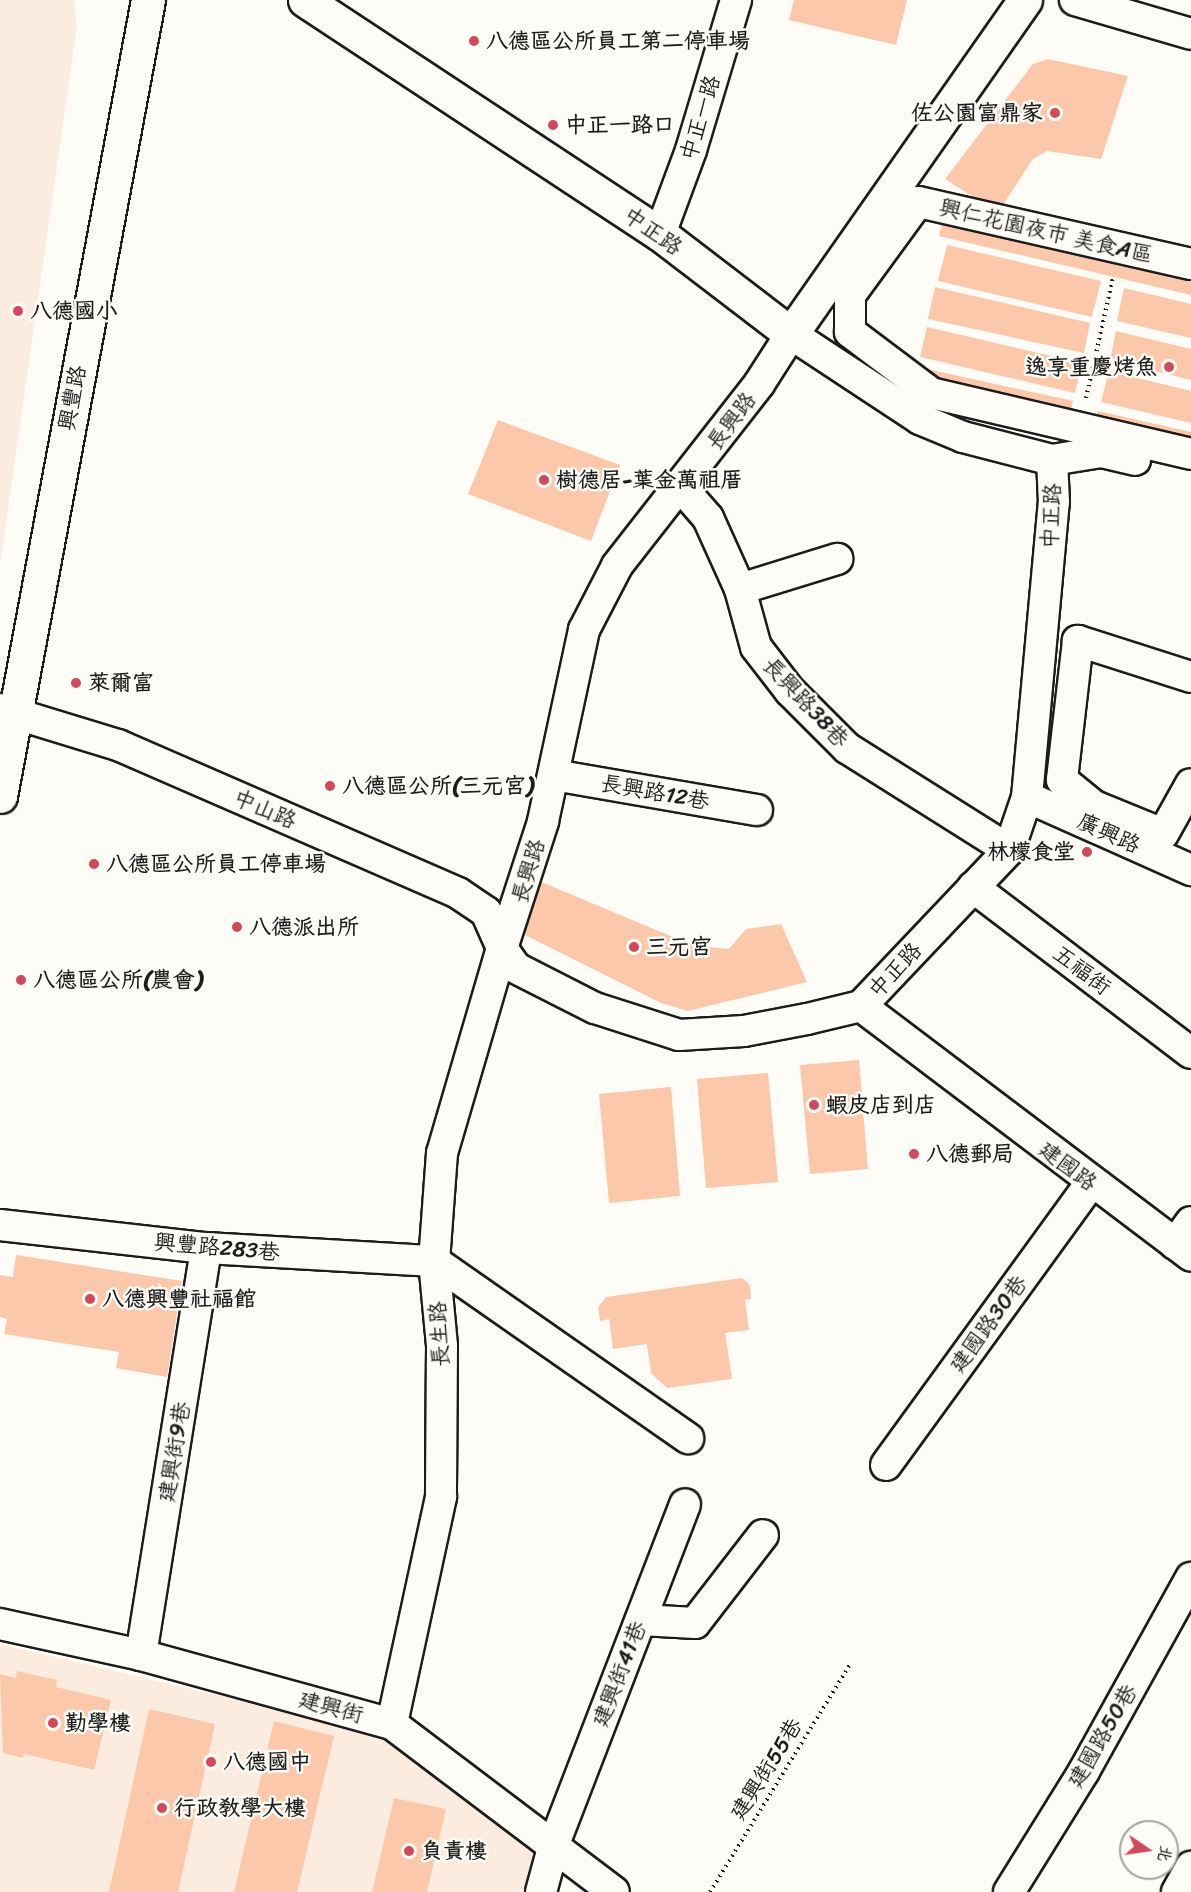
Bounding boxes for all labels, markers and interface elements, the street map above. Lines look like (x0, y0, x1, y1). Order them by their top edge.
place label: 八德區公所員工第二停車場 (486, 28, 750, 54)
marker: 八德區公所員工第二停車場 (467, 34, 481, 48)
street label: 中正一路 (675, 72, 725, 164)
place label: 佐公園富鼎家 (911, 100, 1043, 126)
marker: 佐公園富鼎家 (1048, 106, 1062, 120)
place label: 中正一路口 (565, 112, 675, 138)
marker: 中正一路口 (546, 118, 560, 132)
street label: 興仁花園夜市 美食A區 (937, 194, 1155, 268)
street label: 中正路 (618, 201, 688, 261)
place label: 八德國小 (30, 298, 118, 324)
marker: 八德國小 (11, 304, 25, 318)
place label: 逸享重慶烤魚 (1025, 354, 1157, 380)
marker: 逸享重慶烤魚 (1162, 360, 1176, 374)
street label: 興豐路 (53, 363, 91, 433)
street label: 長興路 (701, 387, 761, 455)
place label: 樹德居-葉金萬祖厝 (556, 467, 742, 493)
marker: 樹德居-葉金萬祖厝 (537, 473, 551, 487)
street label: 中正路 (1036, 482, 1066, 550)
street label: 長興路38巷 (758, 652, 854, 752)
place label: 萊爾富 (88, 670, 154, 696)
marker: 萊爾富 (69, 676, 83, 690)
street label: 長興路12巷 (598, 769, 712, 815)
place label: 八德區公所(三元宮) (342, 773, 534, 799)
marker: 八德區公所(三元宮) (323, 779, 337, 793)
street label: 中山路 (229, 784, 301, 834)
street label: 廣興路 (1073, 808, 1145, 858)
street label: 長興路 (506, 836, 550, 906)
place label: 林檬食堂 (987, 839, 1075, 865)
marker: 林檬食堂 (1080, 845, 1094, 859)
place label: 八德區公所員工停車場 (106, 851, 326, 877)
marker: 八德區公所員工停車場 (87, 857, 101, 871)
place label: 八德派出所 (249, 914, 359, 940)
marker: 八德派出所 (230, 920, 244, 934)
place label: 三元宮 (646, 934, 712, 960)
street label: 中正路 (863, 937, 927, 1003)
marker: 三元宮 (627, 940, 641, 954)
street label: 五福街 (1048, 940, 1116, 1000)
place label: 八德區公所(農會) (33, 967, 203, 993)
marker: 八德區公所(農會) (14, 973, 28, 987)
place label: 蝦皮店到店 (826, 1092, 936, 1118)
marker: 蝦皮店到店 (807, 1098, 821, 1112)
street label: 建國路 (1034, 1136, 1102, 1196)
place label: 八德郵局 (926, 1141, 1014, 1167)
marker: 八德郵局 (907, 1147, 921, 1161)
street label: 興豐路283巷 (153, 1228, 281, 1266)
street label: 建國路30巷 (944, 1270, 1032, 1378)
place label: 八德興豐社福館 (102, 1286, 256, 1312)
marker: 八德興豐社福館 (83, 1292, 97, 1306)
street label: 長生路 (424, 1300, 454, 1368)
street label: 建興街9巷 (153, 1400, 195, 1504)
street label: 建興街41巷 (587, 1617, 651, 1731)
street label: 建國路50巷 (1062, 1679, 1142, 1793)
street label: 建興街 (296, 1686, 366, 1728)
place label: 勤學樓 (65, 1710, 131, 1736)
street label: 建興街55巷 (724, 1713, 808, 1825)
marker: 勤學樓 (46, 1716, 60, 1730)
place label: 八德國中 (223, 1749, 311, 1775)
marker: 八德國中 (204, 1755, 218, 1769)
place label: 行政教學大樓 (174, 1795, 306, 1821)
marker: 行政教學大樓 (155, 1801, 169, 1815)
north arrow (1119, 1820, 1179, 1880)
place label: 負責樓 (421, 1838, 487, 1864)
text: 北 (1149, 1843, 1181, 1865)
marker: 負責樓 (402, 1844, 416, 1858)

